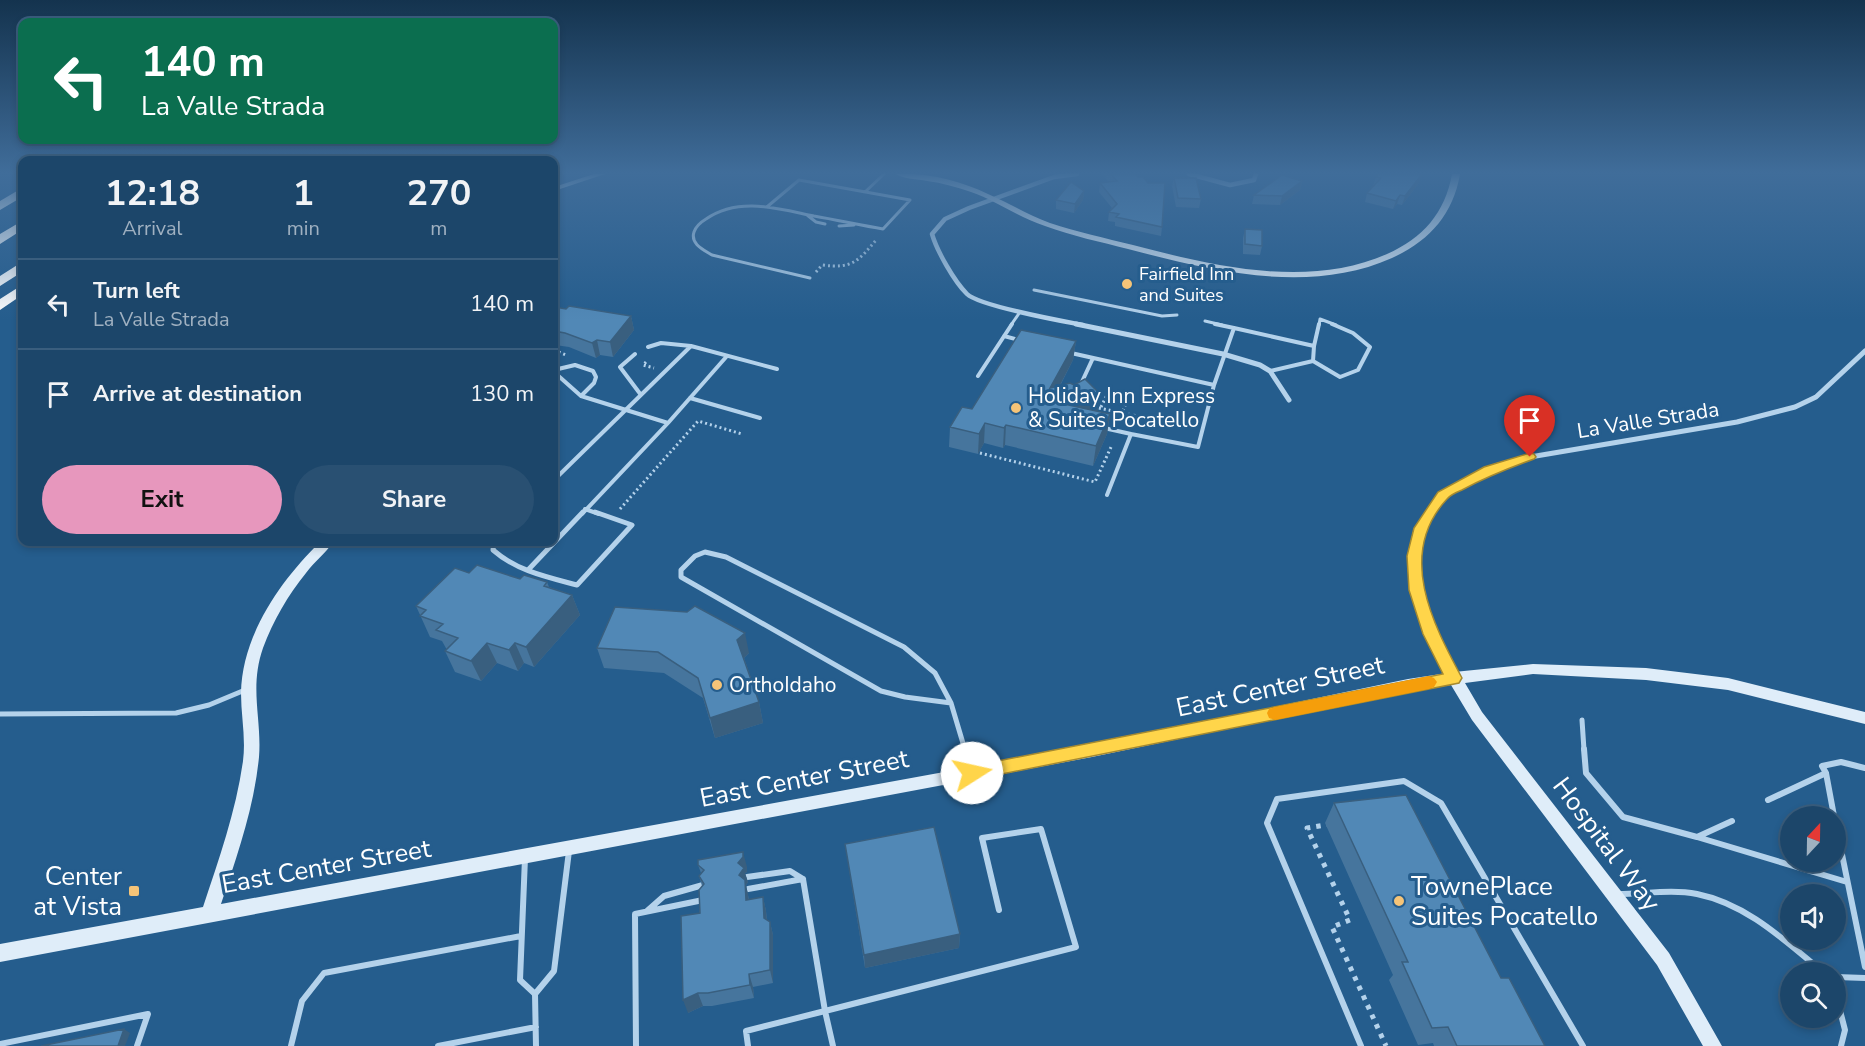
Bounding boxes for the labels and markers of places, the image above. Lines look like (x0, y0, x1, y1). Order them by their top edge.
place label: Fairfield Inn and Suites (1139, 262, 1234, 307)
marker: Fairfield Inn and Suites (1120, 277, 1134, 291)
place label: Holiday Inn Express & Suites Pocatello (1028, 382, 1215, 434)
pin (1504, 395, 1555, 457)
marker: Holiday Inn Express & Suites Pocatello (1009, 401, 1023, 415)
place label: OrthoIdaho (729, 671, 837, 699)
marker: OrthoIdaho (710, 678, 724, 692)
place label: Center at Vista (33, 859, 123, 924)
place label: TownePlace Suites Pocatello (1411, 869, 1598, 934)
marker: Center at Vista (127, 884, 141, 898)
marker: TownePlace Suites Pocatello (1392, 894, 1406, 908)

